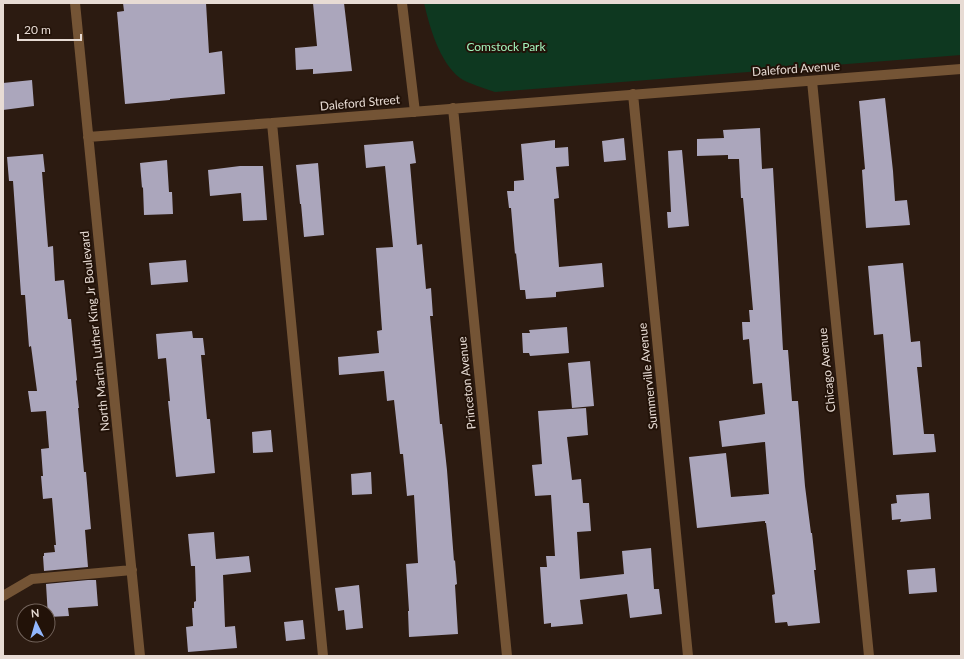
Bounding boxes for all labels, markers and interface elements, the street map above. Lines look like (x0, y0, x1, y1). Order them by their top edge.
scale bar (18, 16, 81, 42)
text: 20 m (24, 22, 51, 37)
park label: Comstock Park (466, 39, 546, 54)
street label: Daleford Avenue (751, 58, 840, 79)
street label: Daleford Street (319, 91, 401, 113)
street label: North Martin Luther King Jr Boulevard (77, 230, 112, 432)
street label: Summerville Avenue (634, 322, 661, 430)
street label: Chicago Avenue (815, 327, 838, 413)
street label: Princeton Avenue (454, 336, 479, 430)
north arrow (16, 603, 56, 643)
text: N (30, 606, 40, 619)

